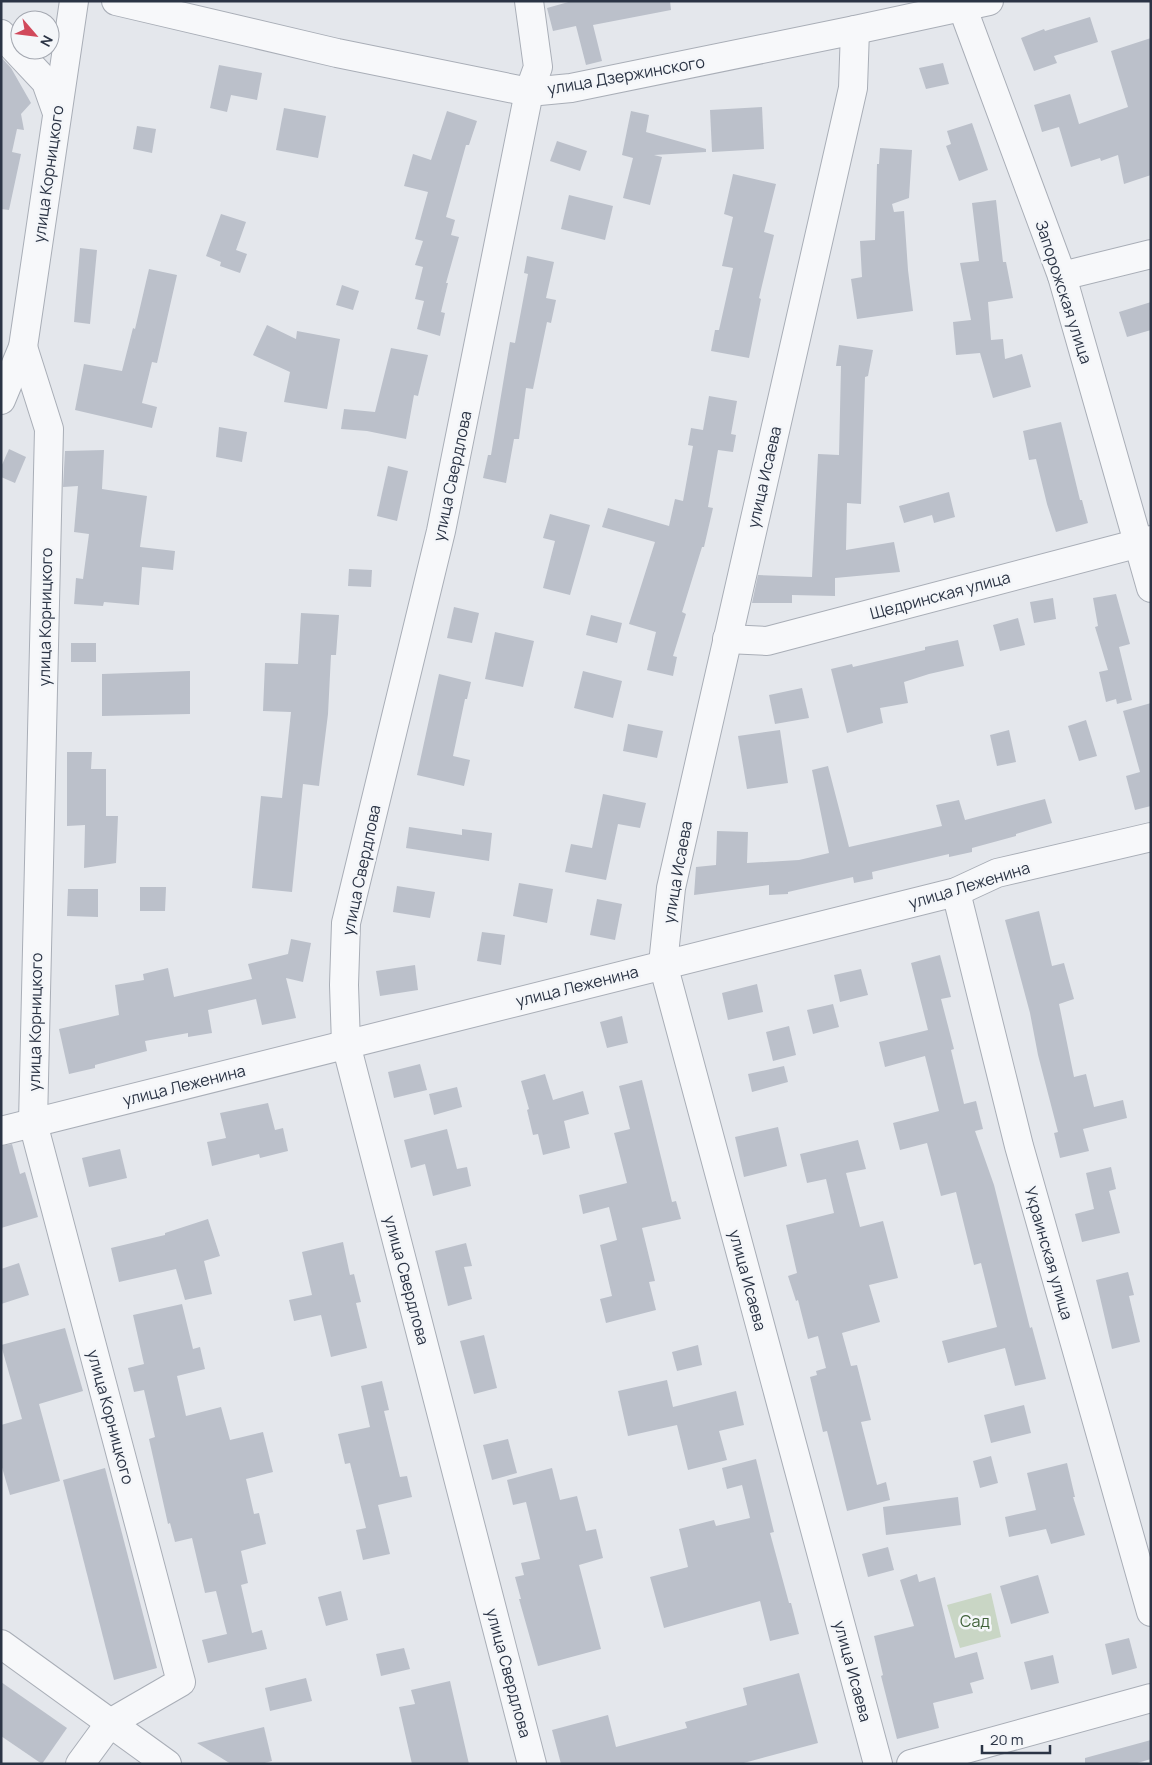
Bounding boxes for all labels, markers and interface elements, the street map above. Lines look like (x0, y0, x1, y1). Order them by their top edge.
north arrow (10, 10, 60, 60)
text: N (36, 32, 58, 50)
street label: улица Дзержинского (546, 50, 706, 100)
street label: улица Корницкого (27, 104, 69, 244)
street label: Запорожская улица (1030, 217, 1098, 367)
street label: улица Свердлова (427, 409, 477, 543)
street label: улица Исаева (742, 424, 786, 530)
street label: улица Корницкого (33, 548, 57, 686)
street label: Щедринская улица (867, 566, 1013, 624)
street label: улица Свердлова (336, 803, 386, 937)
street label: улица Исаева (657, 819, 697, 925)
street label: улица Леженина (906, 856, 1032, 914)
street label: улица Корницкого (23, 953, 47, 1091)
street label: улица Леженина (513, 960, 641, 1012)
street label: улица Леженина (120, 1059, 248, 1111)
street label: Украинская улица (1019, 1184, 1079, 1322)
street label: улица Свердлова (379, 1213, 435, 1347)
street label: улица Исаева (724, 1227, 772, 1333)
street label: улица Корницкого (82, 1347, 140, 1487)
street label: улица Свердлова (481, 1606, 537, 1740)
park label: Сад (960, 1610, 990, 1632)
street label: улица Исаева (829, 1618, 877, 1724)
scale bar (982, 1722, 1050, 1754)
text: 20 m (990, 1729, 1023, 1750)

